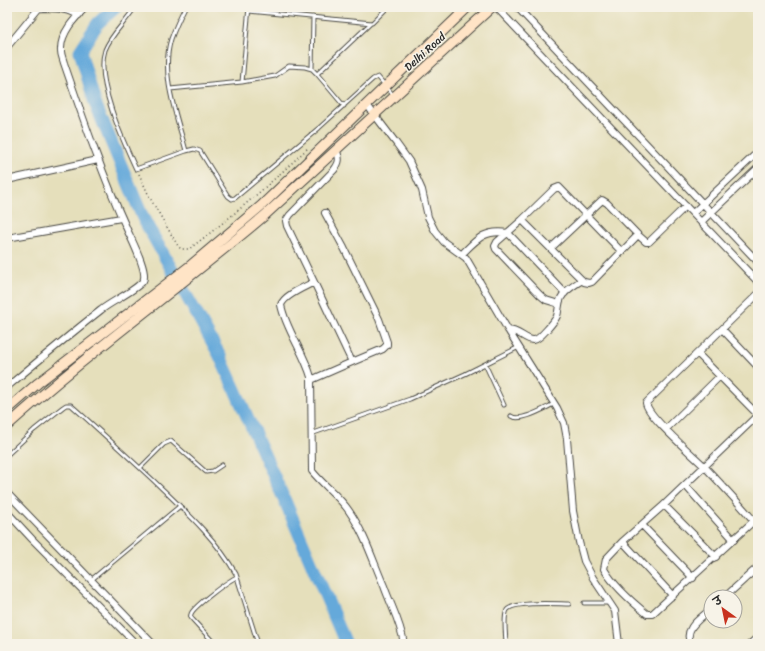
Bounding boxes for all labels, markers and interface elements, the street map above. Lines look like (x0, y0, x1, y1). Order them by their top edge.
street label: Delhi Road (400, 27, 451, 76)
north arrow (703, 589, 743, 629)
text: उ (709, 590, 727, 612)

